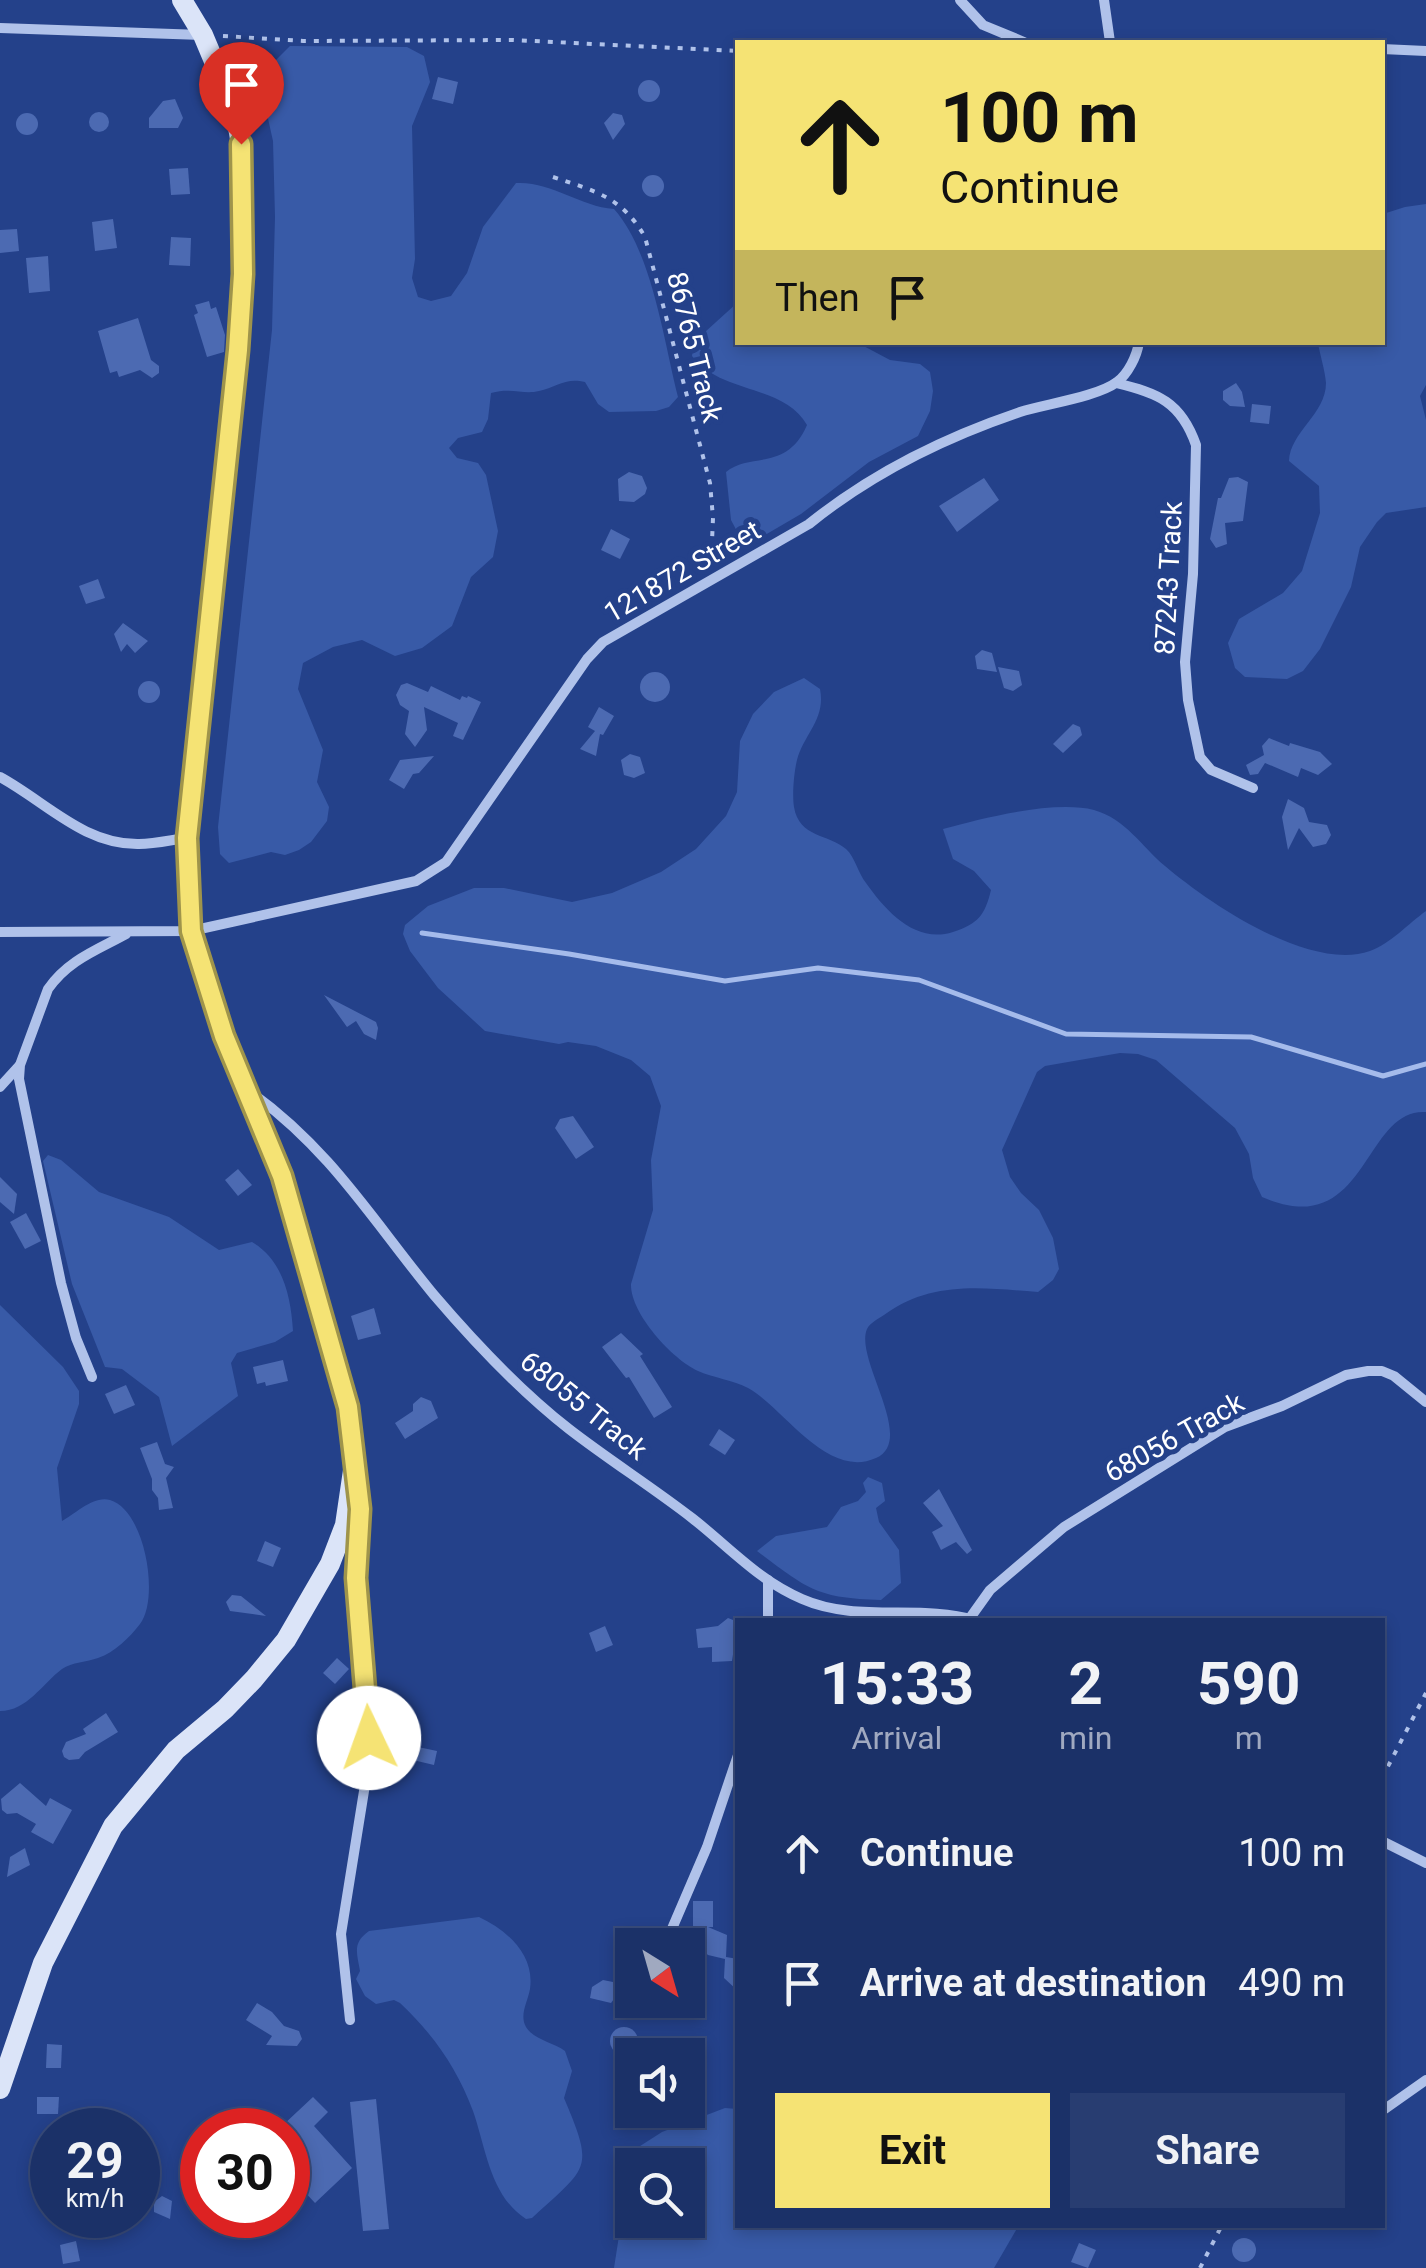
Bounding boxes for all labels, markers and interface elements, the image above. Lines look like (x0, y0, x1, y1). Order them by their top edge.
pin (199, 42, 284, 145)
icon: arrive (214, 57, 269, 112)
text: 100 m (940, 77, 1139, 159)
icon: ahead (775, 80, 905, 210)
text: Continue (940, 161, 1119, 214)
street label: 86765 Track (660, 269, 729, 427)
icon: arrive (880, 270, 935, 325)
text: Then (775, 276, 860, 320)
street label: 87243 Track (1148, 500, 1189, 656)
street label: 121872 Street (598, 513, 766, 630)
street label: 68055 Track (514, 1344, 654, 1467)
street label: 68056 Track (1099, 1385, 1250, 1489)
text: 15:33 (820, 1648, 974, 1719)
text: 2 (1068, 1648, 1103, 1719)
text: 590 (1197, 1648, 1300, 1719)
position arrow (317, 1686, 421, 1790)
text: Arrival (852, 1719, 942, 1757)
text: min (1059, 1719, 1112, 1757)
text: m (1235, 1719, 1263, 1757)
icon: ahead (775, 1826, 830, 1881)
text: Continue (860, 1831, 1014, 1875)
text: 100 m (1238, 1831, 1345, 1875)
north arrow (615, 1928, 705, 2018)
map controls (615, 1928, 705, 2238)
icon: arrive (775, 1956, 830, 2011)
text: Arrive at destination (860, 1961, 1207, 2005)
text: 490 m (1238, 1961, 1345, 2005)
button: sound (615, 2038, 705, 2128)
button: Exit (775, 2093, 1050, 2208)
button: Share (1070, 2093, 1345, 2208)
speed limit sign: 30 (180, 2108, 310, 2238)
text: 29 (66, 2132, 124, 2190)
button: search (615, 2148, 705, 2238)
text: km/h (66, 2184, 124, 2213)

